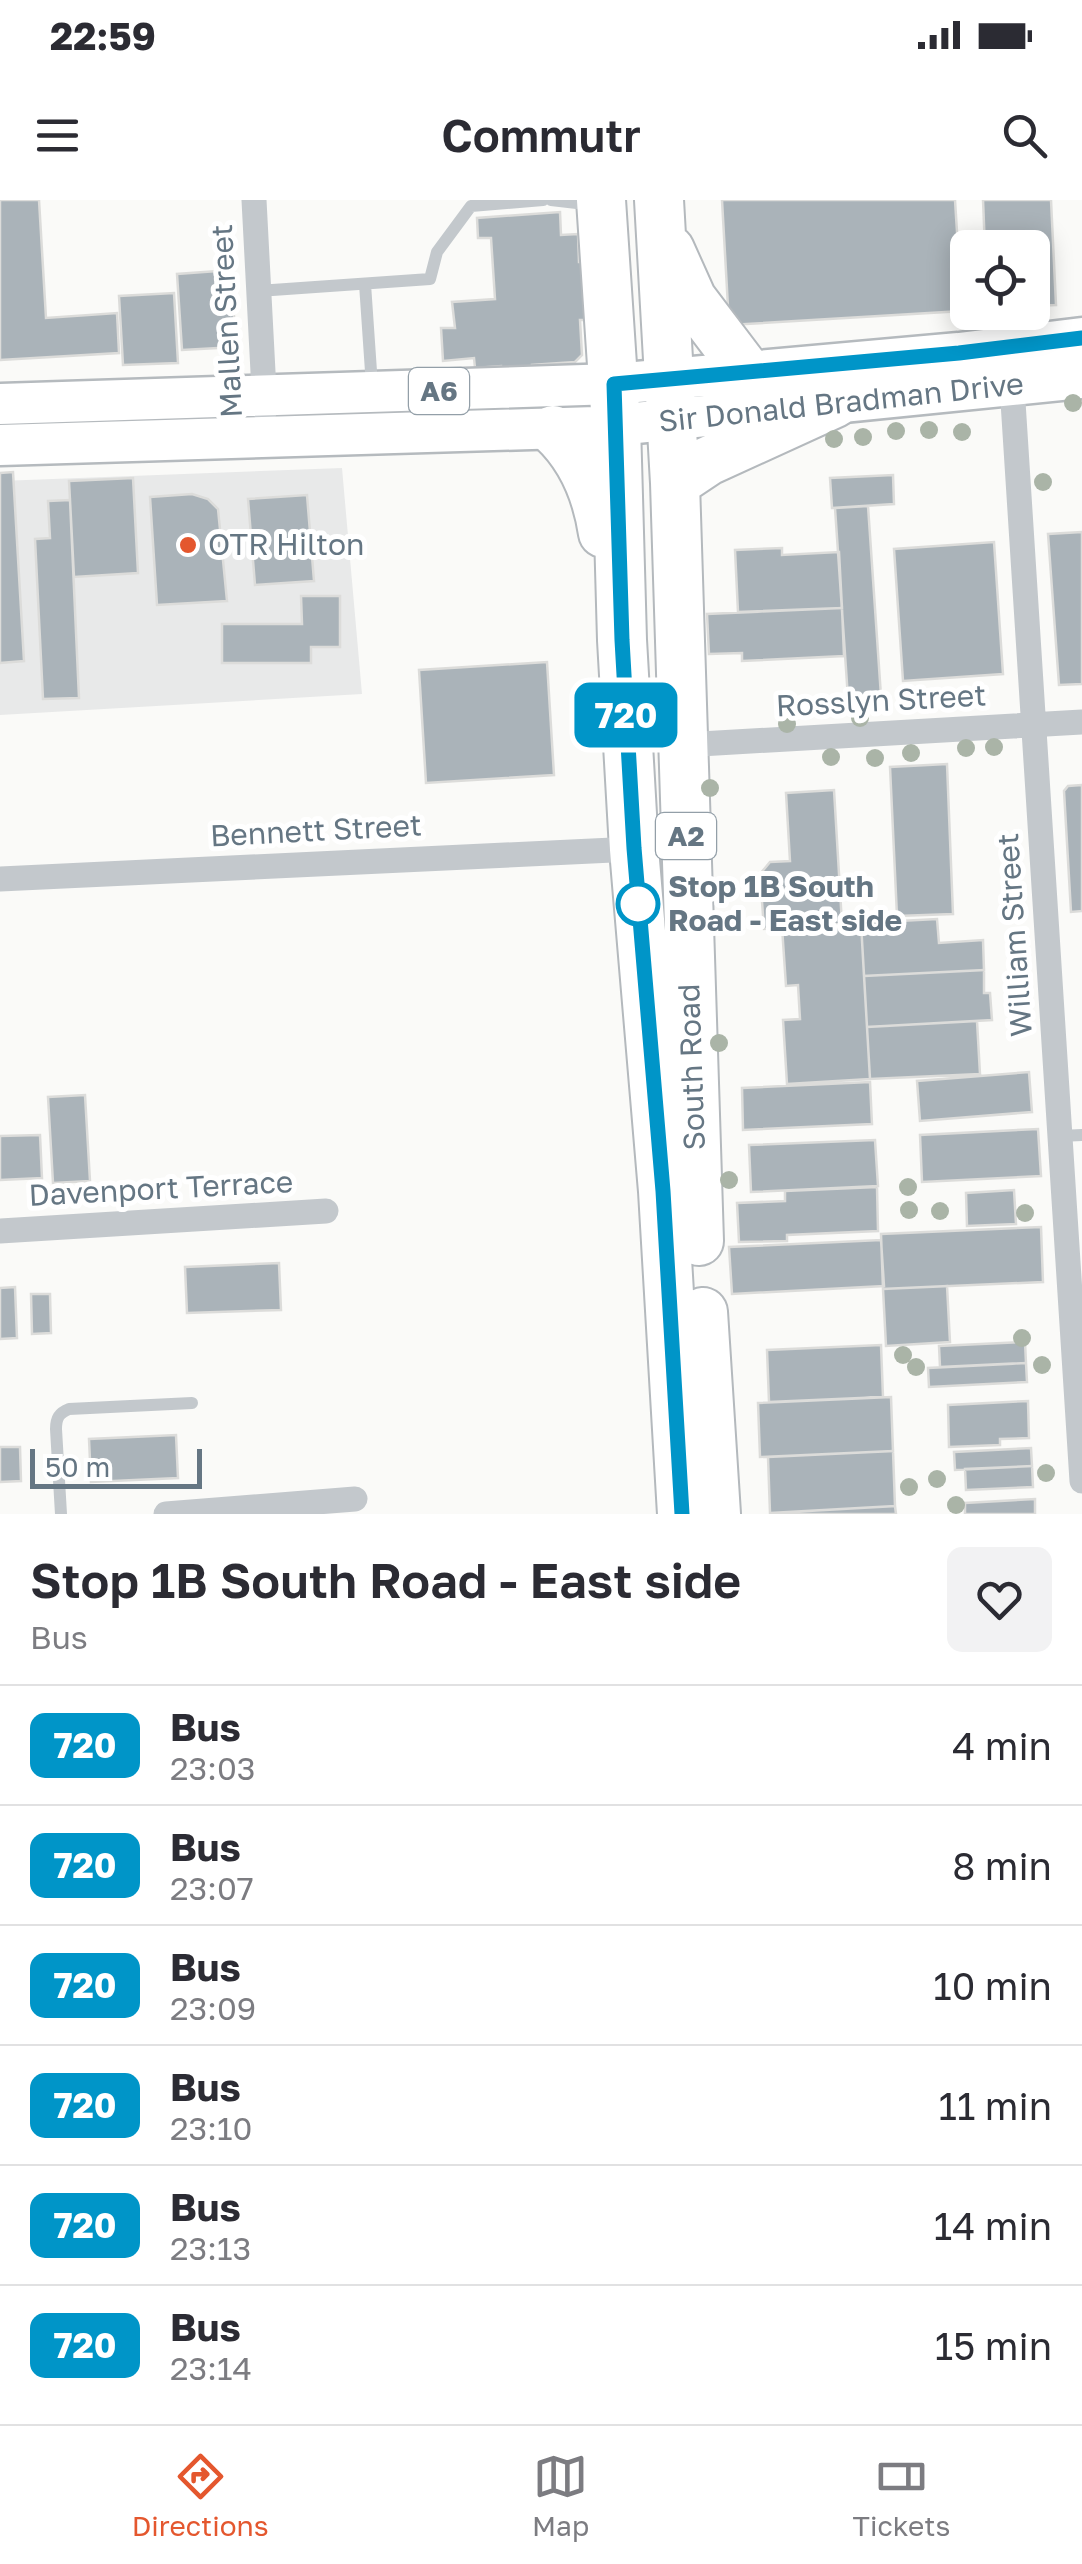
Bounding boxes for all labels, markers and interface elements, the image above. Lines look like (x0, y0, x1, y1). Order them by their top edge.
text: 22:59 (50, 13, 156, 58)
icon: menu (30, 108, 85, 163)
text: Commutr (441, 108, 641, 162)
icon: search (997, 108, 1052, 163)
street label: Mallen Street (203, 223, 249, 419)
map controls (950, 230, 1050, 330)
button: locate (950, 230, 1050, 330)
street label: Sir Donald Bradman Drive (657, 365, 1025, 439)
road number: A6 (409, 368, 469, 414)
place label: OTR Hilton (208, 526, 364, 562)
marker: OTR Hilton (177, 534, 199, 556)
street label: Rosslyn Street (775, 677, 987, 723)
line badge: 720 (568, 682, 684, 748)
text: 720 (594, 694, 658, 736)
street label: Bennett Street (209, 806, 423, 854)
road number: A2 (656, 813, 716, 859)
street label: William Street (989, 832, 1039, 1038)
place label: Stop 1B South Road - East side (668, 868, 902, 938)
marker: Stop 1B South Road - East side (617, 883, 659, 925)
street label: South Road (670, 983, 712, 1151)
street label: Davenport Terrace (28, 1163, 294, 1213)
scale bar (30, 1444, 202, 1488)
text: 50 m (45, 1450, 110, 1483)
button: heart (947, 1547, 1052, 1652)
text: Stop 1B South Road - East side (30, 1551, 741, 1609)
text: Bus (30, 1618, 88, 1656)
text: Bus (170, 1704, 241, 1749)
text: 4 min (952, 1723, 1052, 1768)
text: 720 (53, 1724, 117, 1766)
text: 23:03 (170, 1749, 255, 1787)
text: Bus (170, 1824, 241, 1869)
text: 8 min (952, 1843, 1052, 1888)
text: 720 (53, 1844, 117, 1886)
text: 23:07 (170, 1869, 254, 1907)
text: Bus (170, 1944, 241, 1989)
text: 10 min (933, 1963, 1052, 2008)
text: 720 (53, 1964, 117, 2006)
text: 23:09 (170, 1989, 256, 2027)
text: Bus (170, 2064, 241, 2109)
text: 11 min (938, 2083, 1052, 2128)
text: 720 (53, 2084, 117, 2126)
text: 23:10 (170, 2109, 252, 2147)
text: Bus (170, 2184, 241, 2229)
text: 14 min (934, 2203, 1052, 2248)
text: 720 (53, 2204, 117, 2246)
text: 23:13 (170, 2229, 251, 2267)
text: Bus (170, 2304, 241, 2349)
text: 15 min (935, 2323, 1052, 2368)
text: 720 (53, 2324, 117, 2366)
text: 23:14 (170, 2349, 252, 2387)
tab: Directions (132, 2449, 269, 2542)
tab: Map (532, 2449, 589, 2542)
tab: Tickets (853, 2449, 950, 2542)

